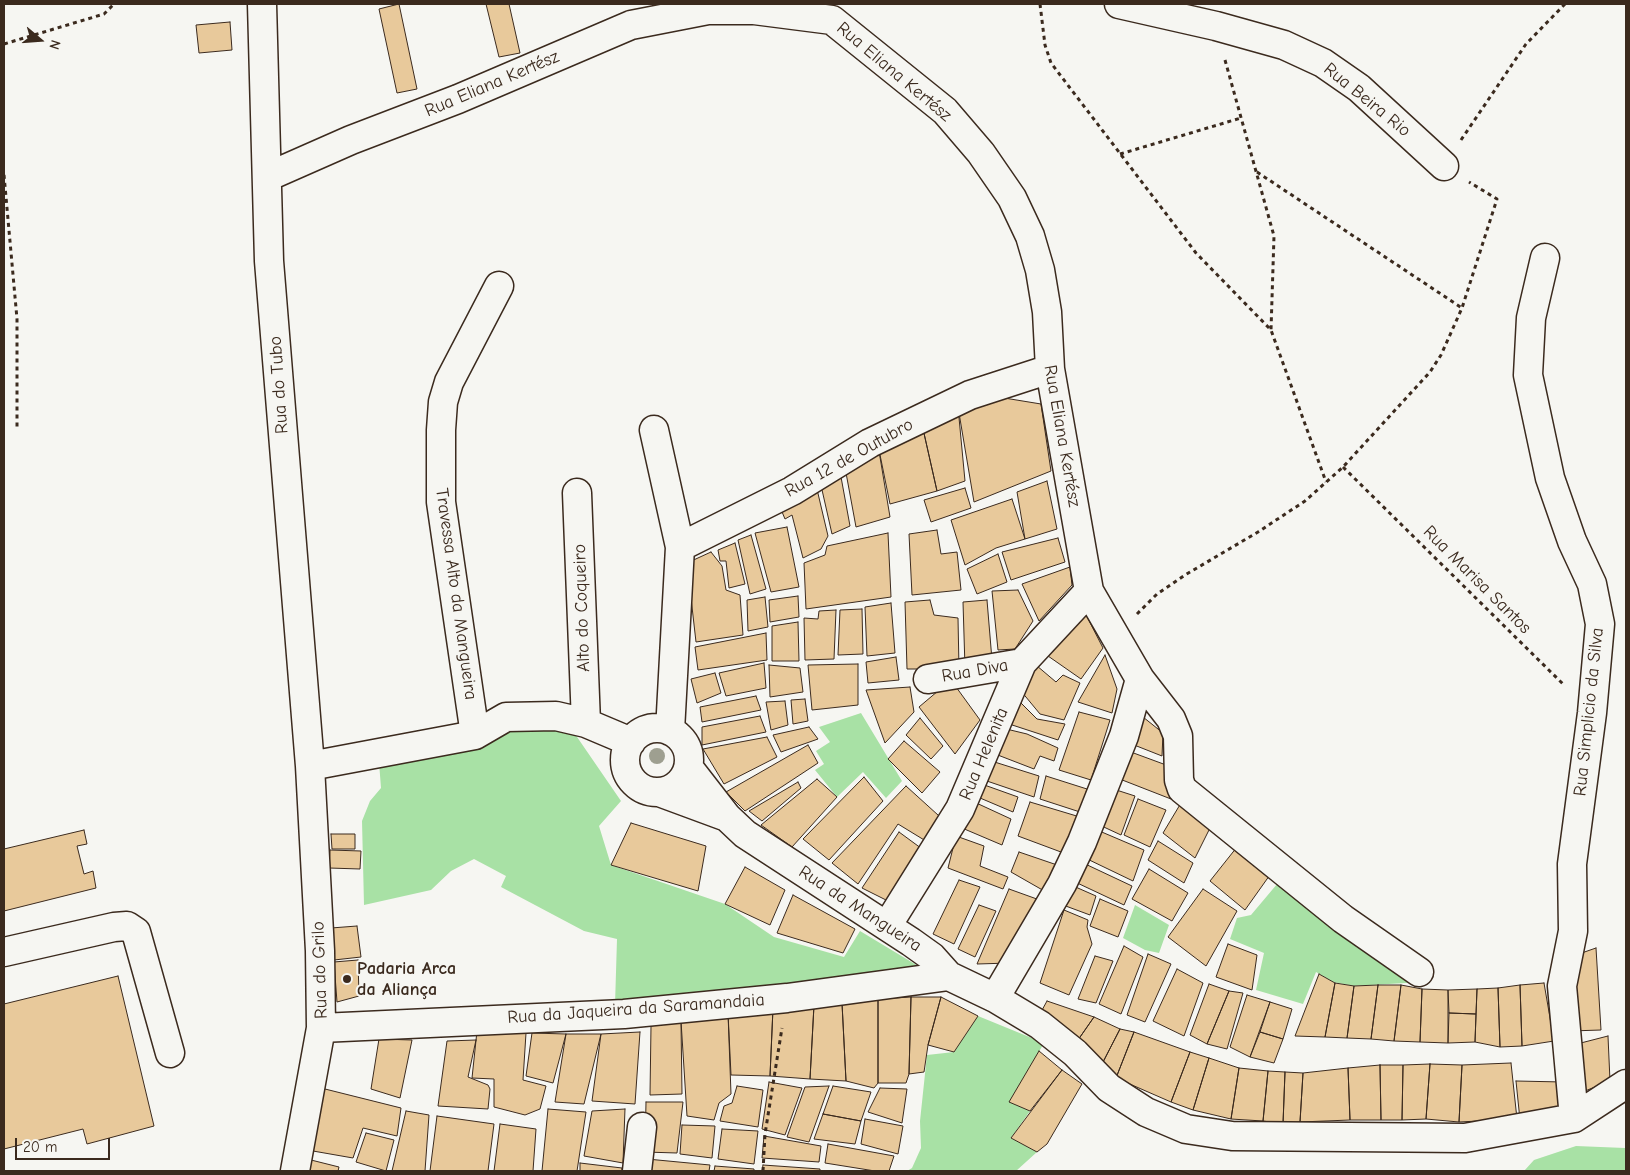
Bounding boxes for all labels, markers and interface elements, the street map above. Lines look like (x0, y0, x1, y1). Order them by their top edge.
north arrow (15, 15, 65, 65)
street label: Rua Eliana Kertész (832, 17, 956, 127)
text: N (45, 38, 64, 52)
street label: Rua Eliana Kertész (422, 46, 562, 122)
street label: Rua Beira Rio (1319, 58, 1415, 142)
street label: Rua do Tubo (265, 335, 293, 435)
street label: Rua Eliana Kertész (1039, 363, 1085, 509)
street label: Rua 12 de Outubro (781, 414, 917, 502)
street label: Travessa Alto da Mangueira (430, 487, 482, 701)
street label: Rua Marisa Santos (1418, 521, 1536, 639)
street label: Alto do Coqueiro (569, 544, 595, 672)
street label: Rua Simplicio da Silva (1569, 627, 1609, 797)
street label: Rua Diva (940, 655, 1010, 687)
street label: Rua Helenita (955, 705, 1013, 803)
street label: Rua da Mangueira (794, 861, 926, 957)
street label: Rua do Grilo (307, 921, 333, 1019)
place label: Padaria Arca da Aliança (357, 958, 456, 1001)
marker: Padaria Arca da Aliança (341, 973, 353, 985)
street label: Rua da Jaqueira da Saramandaia (507, 989, 765, 1029)
scale bar (18, 1128, 112, 1160)
text: 20 m (23, 1138, 57, 1156)

